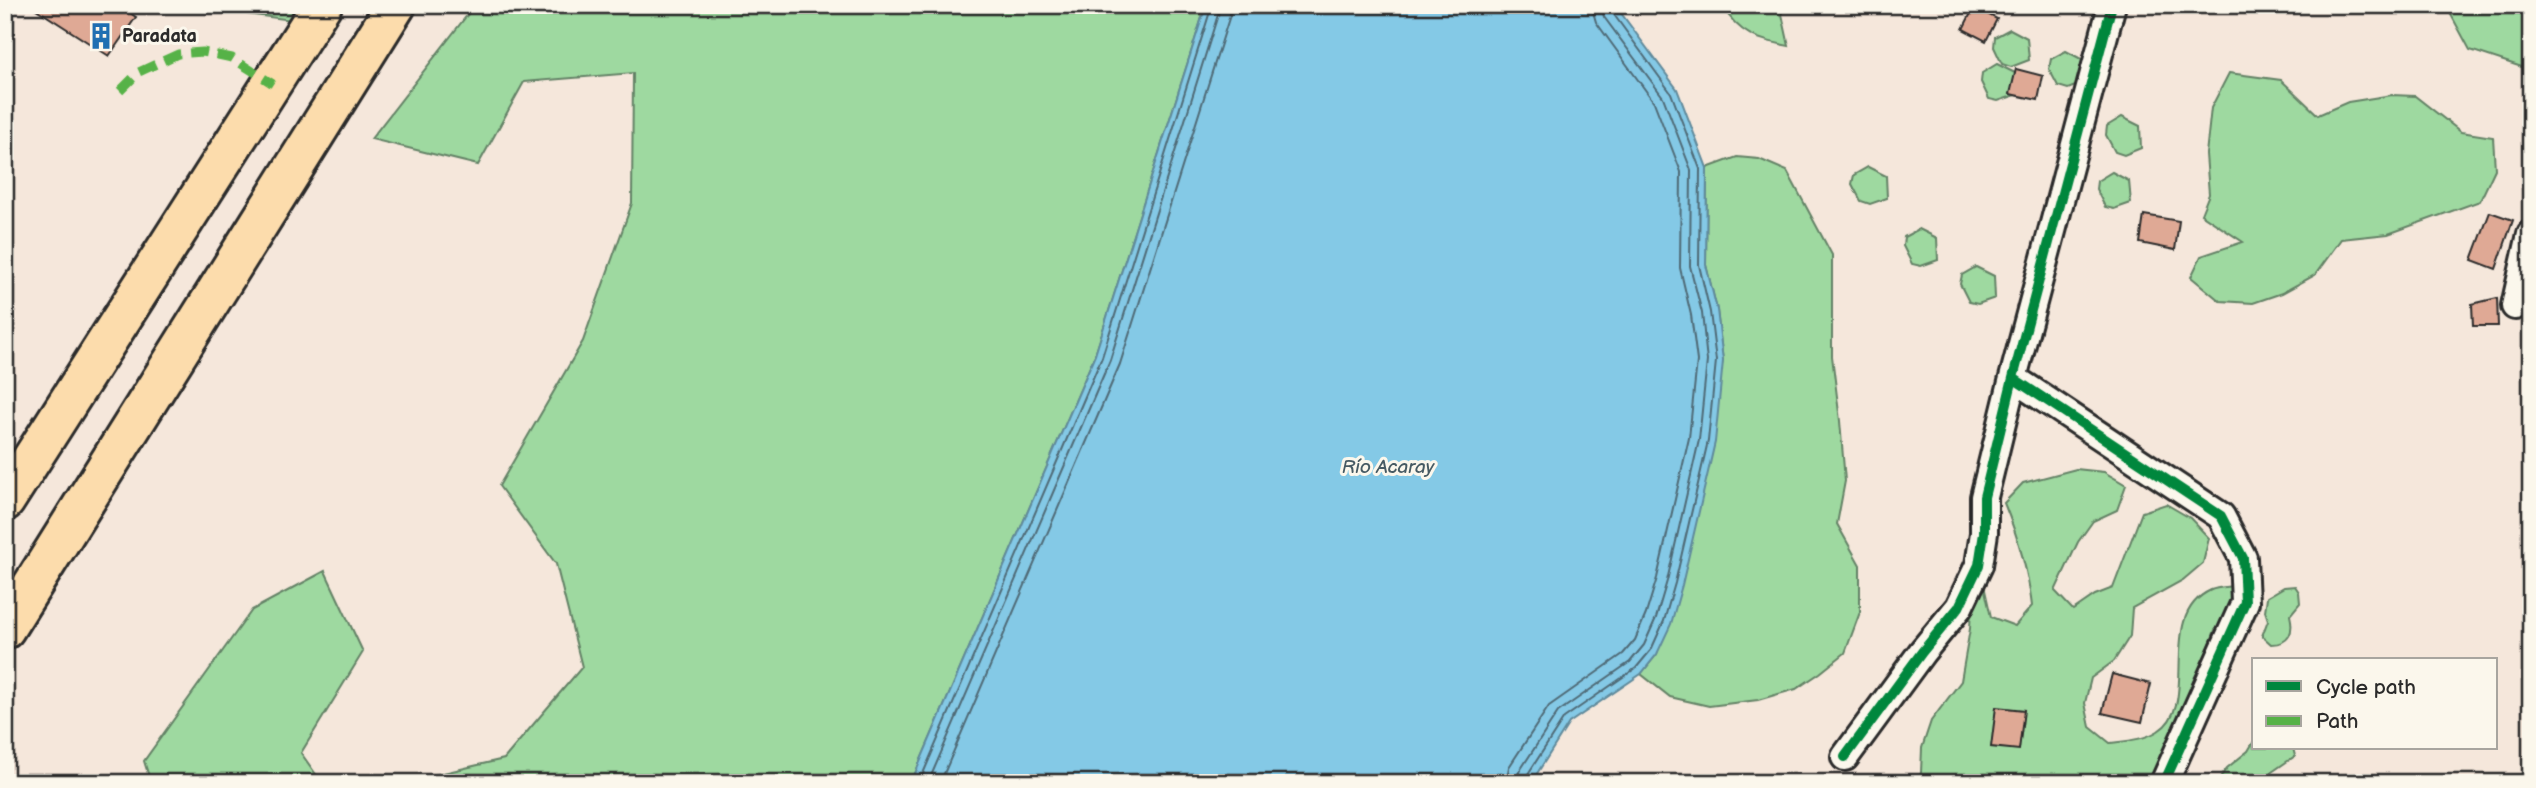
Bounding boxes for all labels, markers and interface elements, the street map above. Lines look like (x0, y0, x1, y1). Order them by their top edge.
building icon: Paradata (86, 21, 116, 51)
place label: Paradata (122, 26, 197, 47)
water label: Río Acaray (1342, 456, 1435, 479)
legend (2252, 658, 2498, 750)
text: Cycle path (2316, 675, 2416, 700)
text: Path (2316, 709, 2358, 734)

